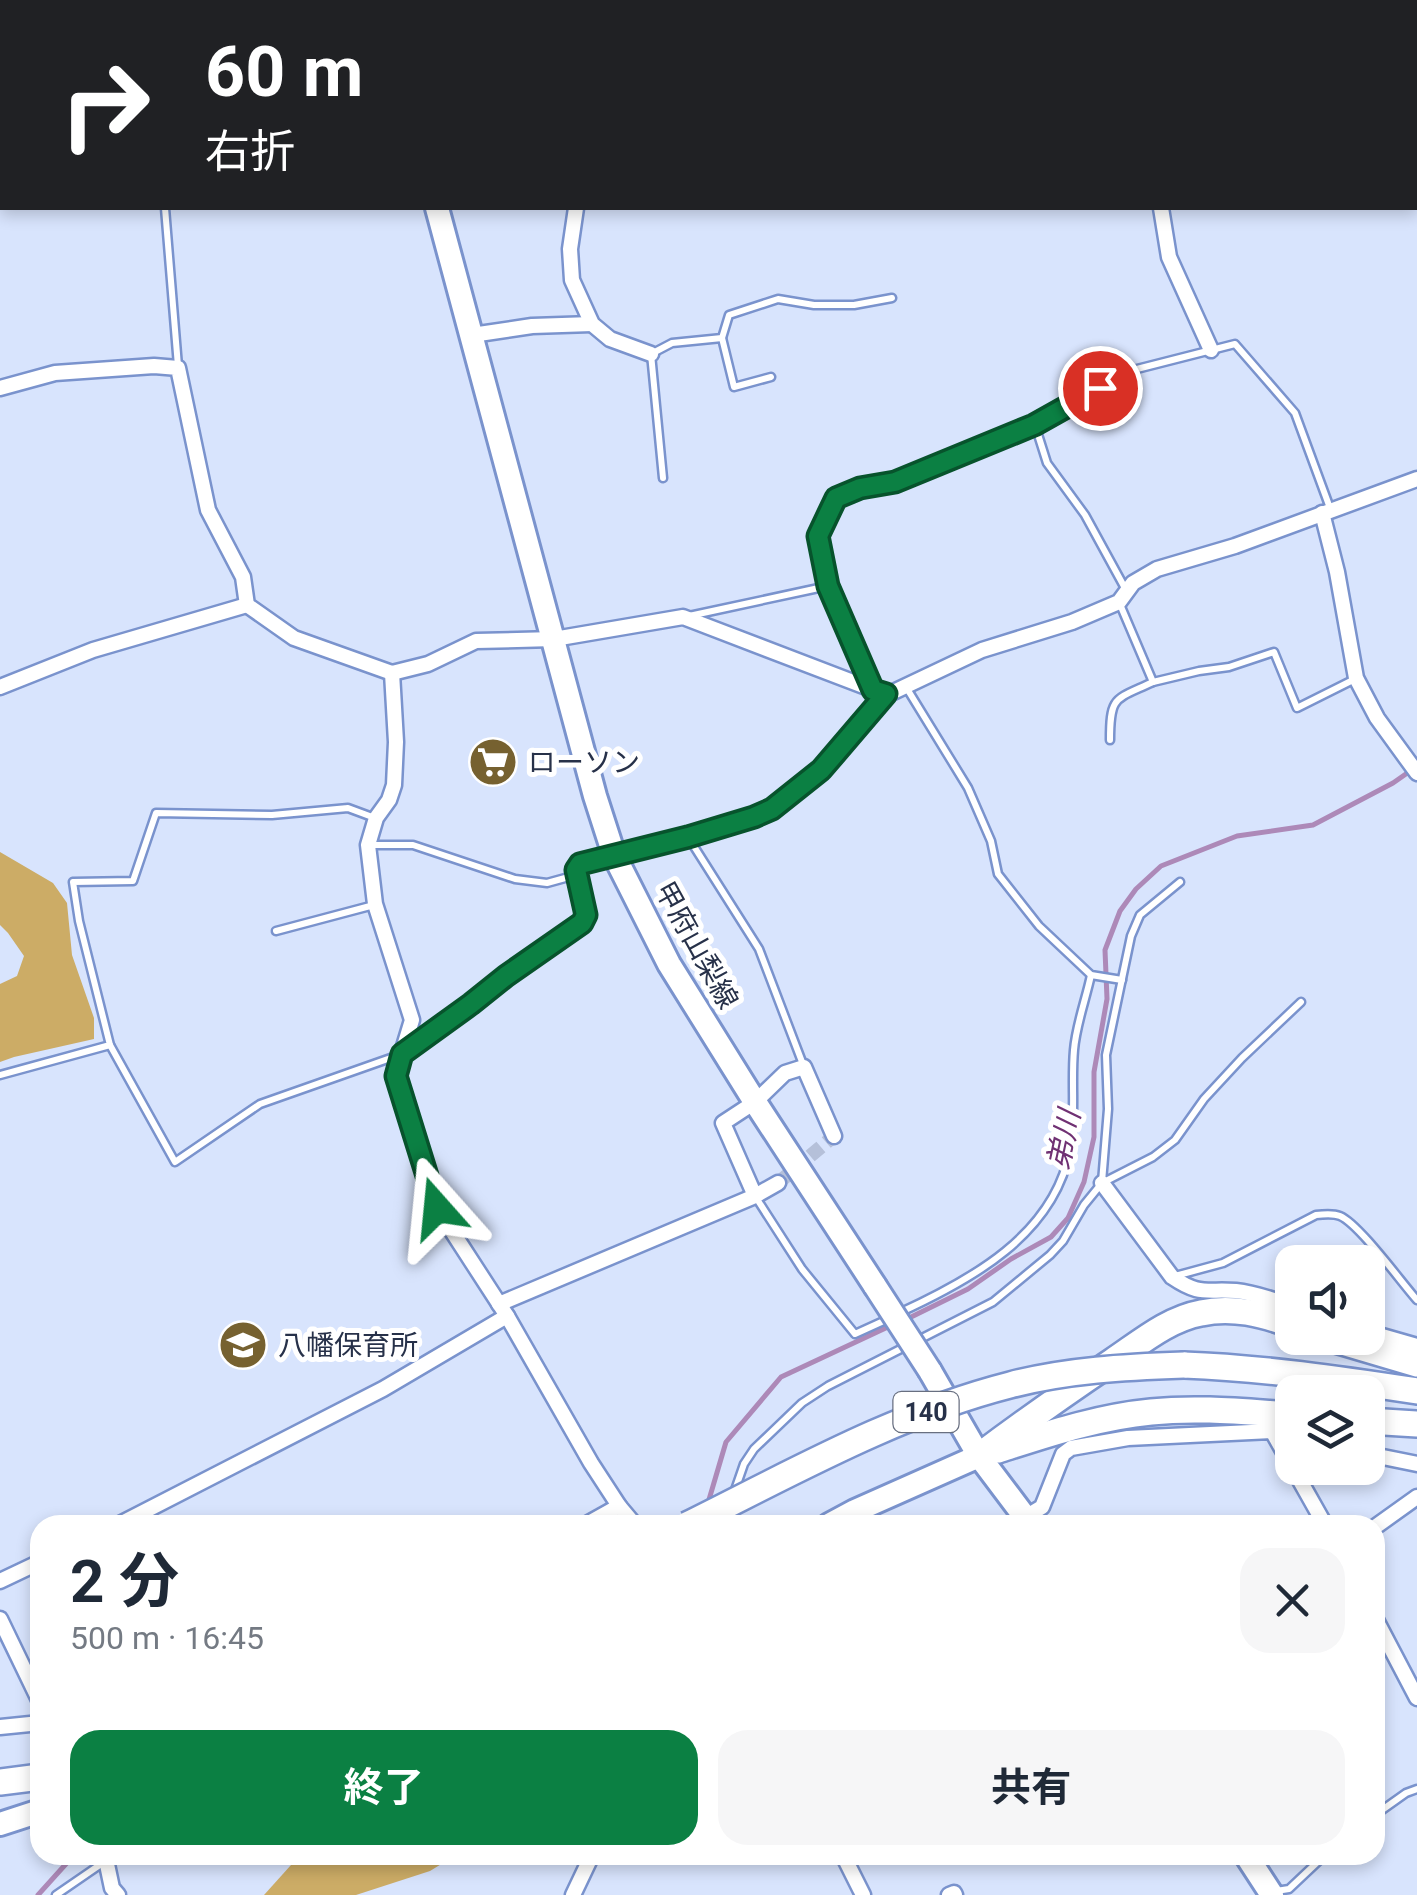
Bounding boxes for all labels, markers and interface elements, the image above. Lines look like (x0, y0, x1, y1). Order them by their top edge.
text: 60 m (205, 31, 363, 113)
icon: right (40, 40, 170, 170)
text: 右折 (205, 125, 295, 178)
pin (1058, 346, 1143, 431)
icon: arrive (1073, 361, 1128, 416)
supermarket icon: ローソン (467, 736, 519, 788)
place label: ローソン (528, 746, 640, 779)
street label: 甲府山梨線 (648, 876, 745, 1014)
water label: 弟川 (1040, 1104, 1087, 1173)
position arrow (385, 1156, 489, 1260)
map controls (1275, 1245, 1385, 1485)
button: sound (1275, 1245, 1385, 1355)
school or university icon: 八幡保育所 (217, 1319, 269, 1371)
place label: 八幡保育所 (278, 1329, 418, 1362)
button: layers (1275, 1375, 1385, 1485)
road number: 140 (894, 1392, 958, 1432)
text: 2 分 (70, 1546, 179, 1617)
button: close (1240, 1548, 1345, 1653)
text: 500 m · 16:45 (70, 1619, 264, 1657)
button: 終了 (70, 1730, 698, 1845)
button: 共有 (718, 1730, 1345, 1845)

